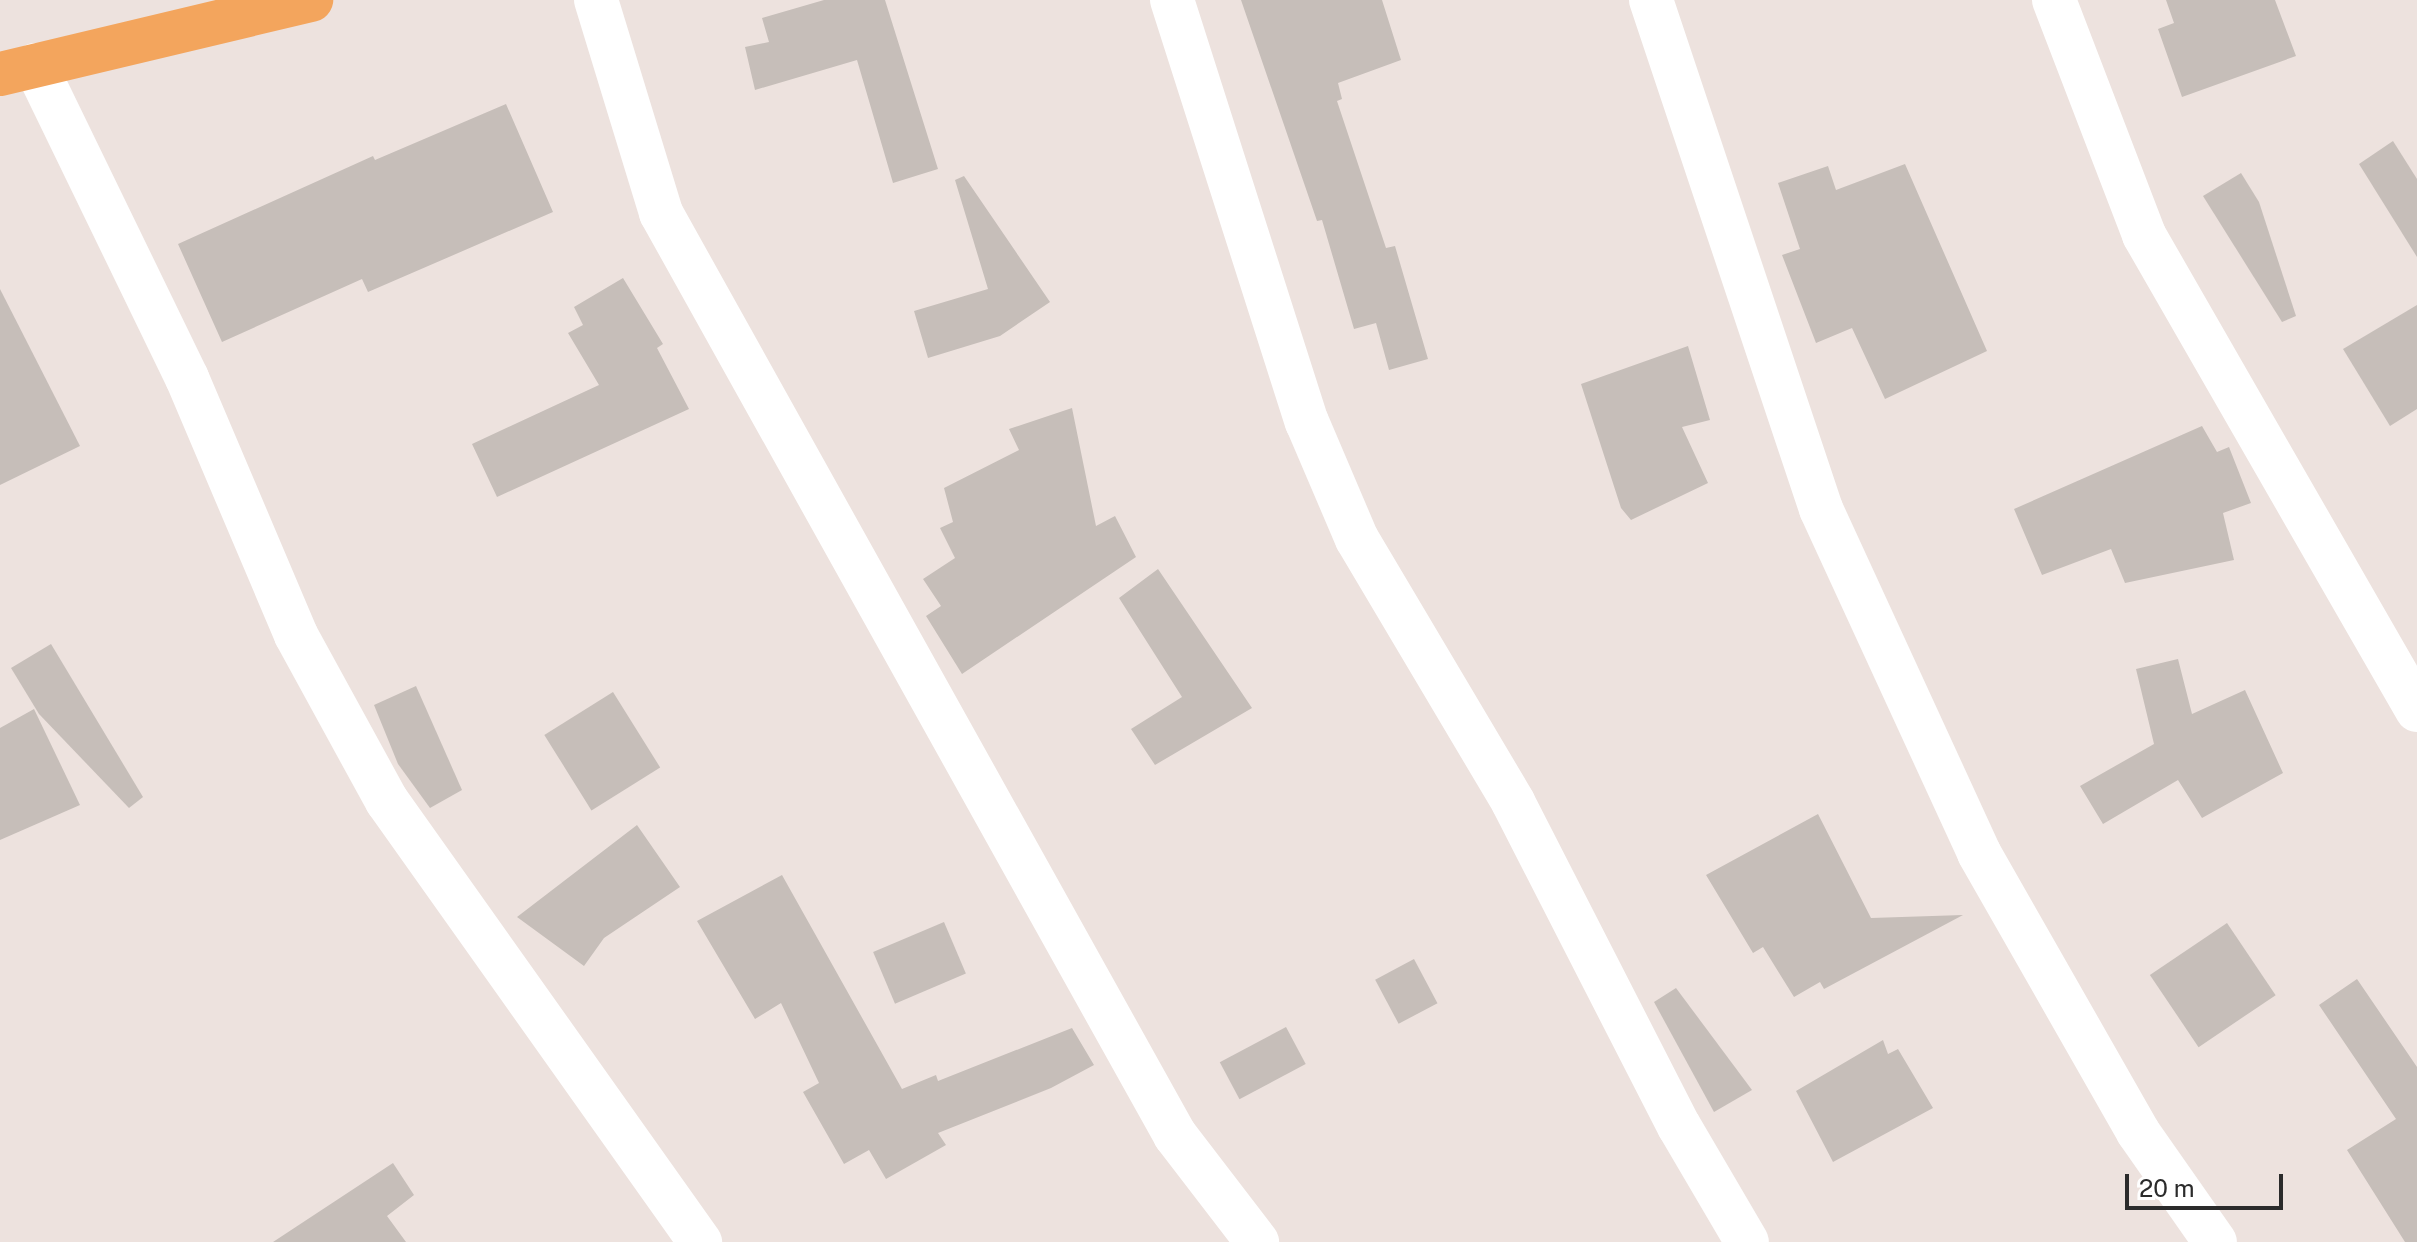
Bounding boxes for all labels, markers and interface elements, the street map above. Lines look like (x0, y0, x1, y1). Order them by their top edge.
scale bar (2129, 1158, 2287, 1208)
text: 20 m (2139, 1174, 2195, 1202)

